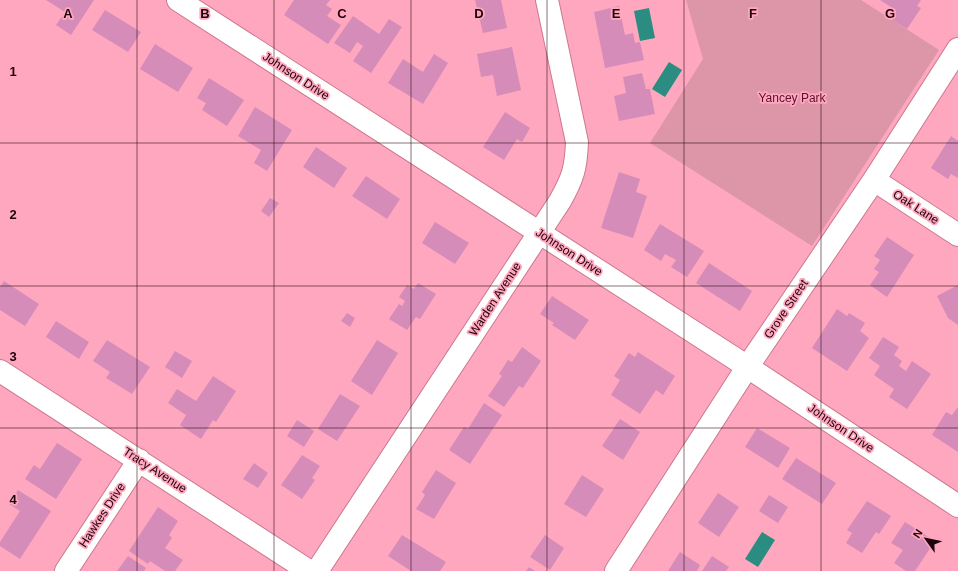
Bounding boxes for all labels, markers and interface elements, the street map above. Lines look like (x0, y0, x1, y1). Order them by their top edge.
text: A (63, 6, 73, 21)
text: B (200, 6, 210, 21)
text: C (337, 6, 347, 21)
text: D (474, 6, 484, 21)
text: E (612, 6, 621, 21)
text: F (749, 6, 757, 21)
text: G (885, 6, 895, 21)
street label: Johnson Drive (260, 49, 332, 103)
text: 1 (9, 64, 17, 79)
park label: Yancey Park (758, 91, 827, 105)
street label: Oak Lane (890, 187, 942, 227)
text: 2 (9, 207, 17, 222)
street label: Johnson Drive (533, 225, 605, 279)
street label: Warden Avenue (466, 259, 524, 338)
street label: Grove Street (761, 276, 811, 341)
text: 3 (9, 349, 17, 364)
street label: Johnson Drive (805, 401, 877, 455)
street label: Tracy Avenue (121, 444, 190, 496)
street label: Hawkes Drive (76, 480, 128, 550)
text: 4 (9, 492, 17, 507)
north arrow (906, 519, 946, 559)
text: N (910, 527, 925, 540)

